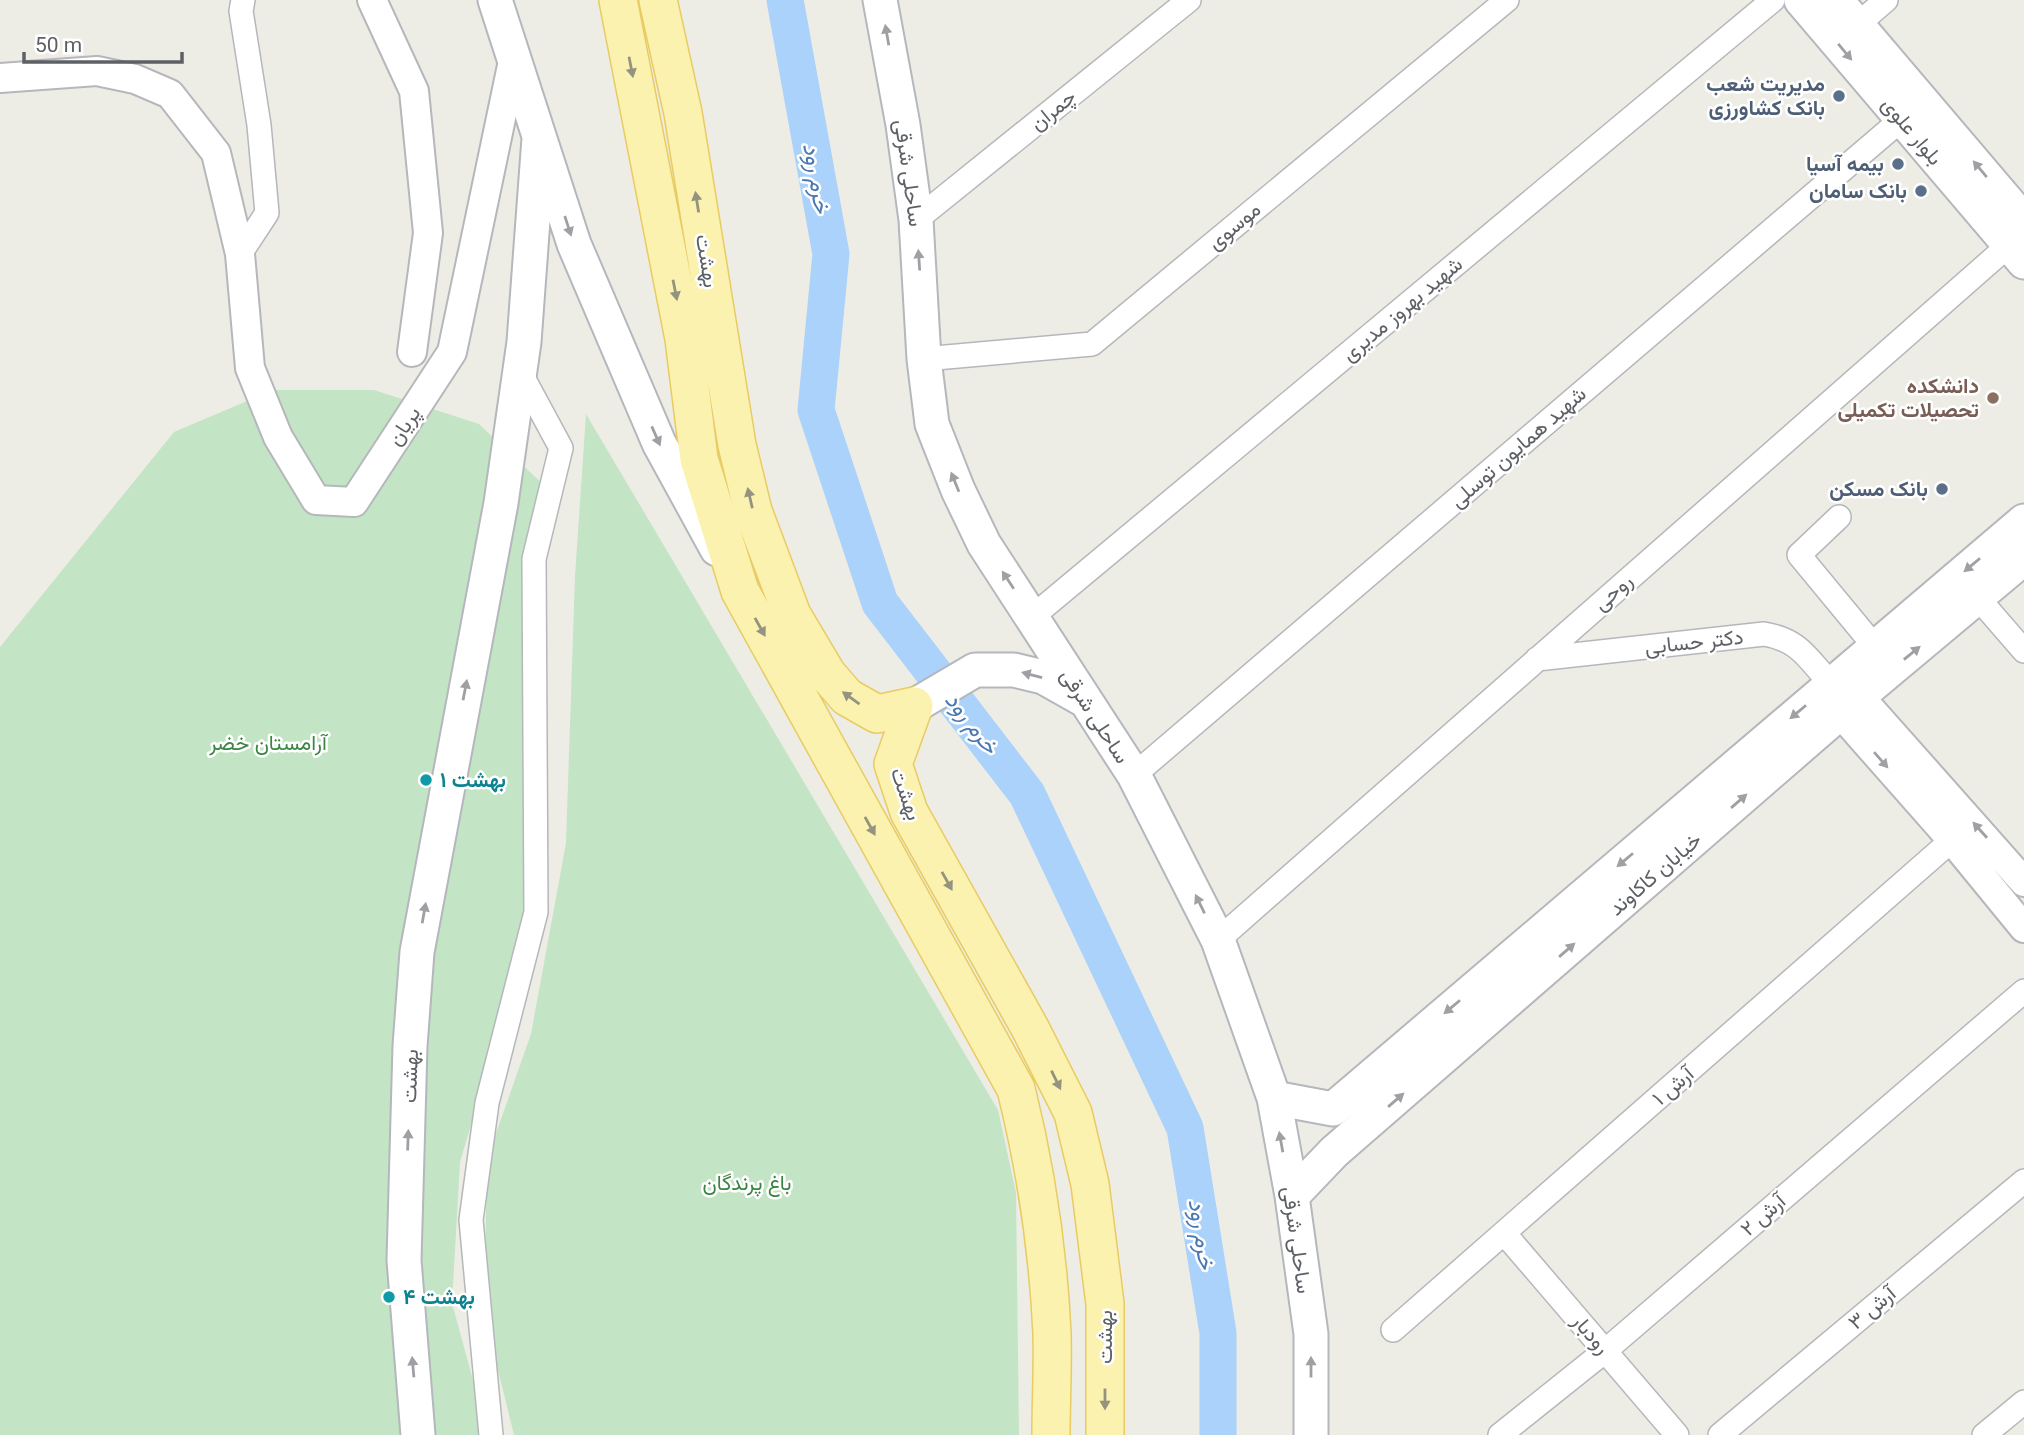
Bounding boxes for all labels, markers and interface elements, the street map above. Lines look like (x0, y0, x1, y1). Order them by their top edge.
scale bar (24, 21, 182, 65)
one-way arrow (881, 24, 892, 46)
text: 50 m (35, 33, 82, 57)
one-way arrow (1837, 43, 1853, 61)
one-way arrow (626, 56, 637, 78)
place label: مدیریت شعب بانک کشاورزی (1706, 72, 1825, 121)
street label: چمران (1025, 84, 1082, 137)
marker: مدیریت شعب بانک کشاورزی (1831, 88, 1847, 104)
street label: بلوار علوی (1876, 92, 1947, 170)
street label: ساحلی شرقی (889, 118, 928, 228)
water label: خرم رود (795, 141, 836, 216)
place label: بیمه آسیا (1806, 152, 1884, 176)
marker: بیمه آسیا (1890, 156, 1906, 172)
one-way arrow (1972, 160, 1988, 178)
place label: بانک سامان (1809, 179, 1907, 203)
marker: بانک سامان (1913, 183, 1929, 199)
one-way arrow (691, 191, 702, 213)
street label: موسوی (1203, 197, 1266, 256)
one-way arrow (563, 216, 574, 237)
street label: بهشت (690, 233, 723, 290)
one-way arrow (913, 248, 924, 270)
street label: شهید بهروز مدیری (1337, 252, 1468, 367)
one-way arrow (670, 279, 681, 301)
place label: دانشکده تحصیلات تکمیلی (1837, 374, 1979, 422)
street label: شهید همایون توسلی (1445, 381, 1592, 513)
marker: دانشکده تحصیلات تکمیلی (1985, 390, 2001, 406)
street label: پریان (383, 402, 427, 451)
one-way arrow (651, 425, 662, 446)
one-way arrow (949, 472, 960, 493)
place label: بانک مسکن (1829, 477, 1928, 501)
marker: بانک مسکن (1934, 481, 1950, 497)
one-way arrow (744, 487, 755, 509)
one-way arrow (1963, 557, 1980, 572)
street label: روحی (1589, 569, 1638, 616)
one-way arrow (1001, 571, 1014, 590)
one-way arrow (754, 617, 766, 637)
street label: دکتر حسابی (1643, 625, 1745, 660)
one-way arrow (1902, 645, 1920, 660)
street label: ساحلی شرقی (1055, 664, 1135, 768)
one-way arrow (1021, 669, 1042, 679)
one-way arrow (460, 679, 471, 701)
water label: خرم رود (938, 687, 1004, 761)
one-way arrow (842, 691, 861, 705)
one-way arrow (1789, 704, 1807, 720)
park label: آرامستان خضر (208, 731, 329, 756)
one-way arrow (1873, 751, 1888, 768)
street label: بهشت (885, 765, 926, 824)
place label: بهشت ۱ (440, 768, 506, 793)
marker: بهشت ۱ (418, 772, 434, 788)
one-way arrow (1730, 793, 1748, 809)
one-way arrow (864, 816, 876, 836)
one-way arrow (1972, 822, 1988, 839)
street label: خیابان کاکاوند (1604, 827, 1707, 921)
one-way arrow (1616, 852, 1634, 868)
one-way arrow (941, 871, 953, 890)
one-way arrow (1194, 894, 1206, 914)
one-way arrow (419, 902, 430, 924)
one-way arrow (1559, 943, 1576, 958)
one-way arrow (1443, 999, 1461, 1015)
street label: بهشت (397, 1049, 424, 1103)
street label: آرش ۱ (1648, 1060, 1701, 1111)
one-way arrow (1051, 1070, 1062, 1090)
one-way arrow (1387, 1092, 1405, 1108)
one-way arrow (402, 1129, 413, 1151)
one-way arrow (1275, 1131, 1286, 1153)
park label: باغ پرندگان (703, 1171, 791, 1197)
street label: ساحلی شرقی (1277, 1185, 1316, 1295)
street label: آرش ۲ (1736, 1188, 1793, 1242)
water label: خرم رود (1181, 1197, 1220, 1272)
street label: آرش ۳ (1843, 1280, 1903, 1335)
place label: بهشت ۴ (403, 1285, 475, 1310)
marker: بهشت ۴ (381, 1289, 397, 1305)
street label: رودبار (1566, 1308, 1615, 1360)
street label: بهشت (1093, 1310, 1118, 1364)
one-way arrow (407, 1356, 418, 1378)
one-way arrow (1305, 1356, 1317, 1378)
one-way arrow (1099, 1388, 1111, 1410)

